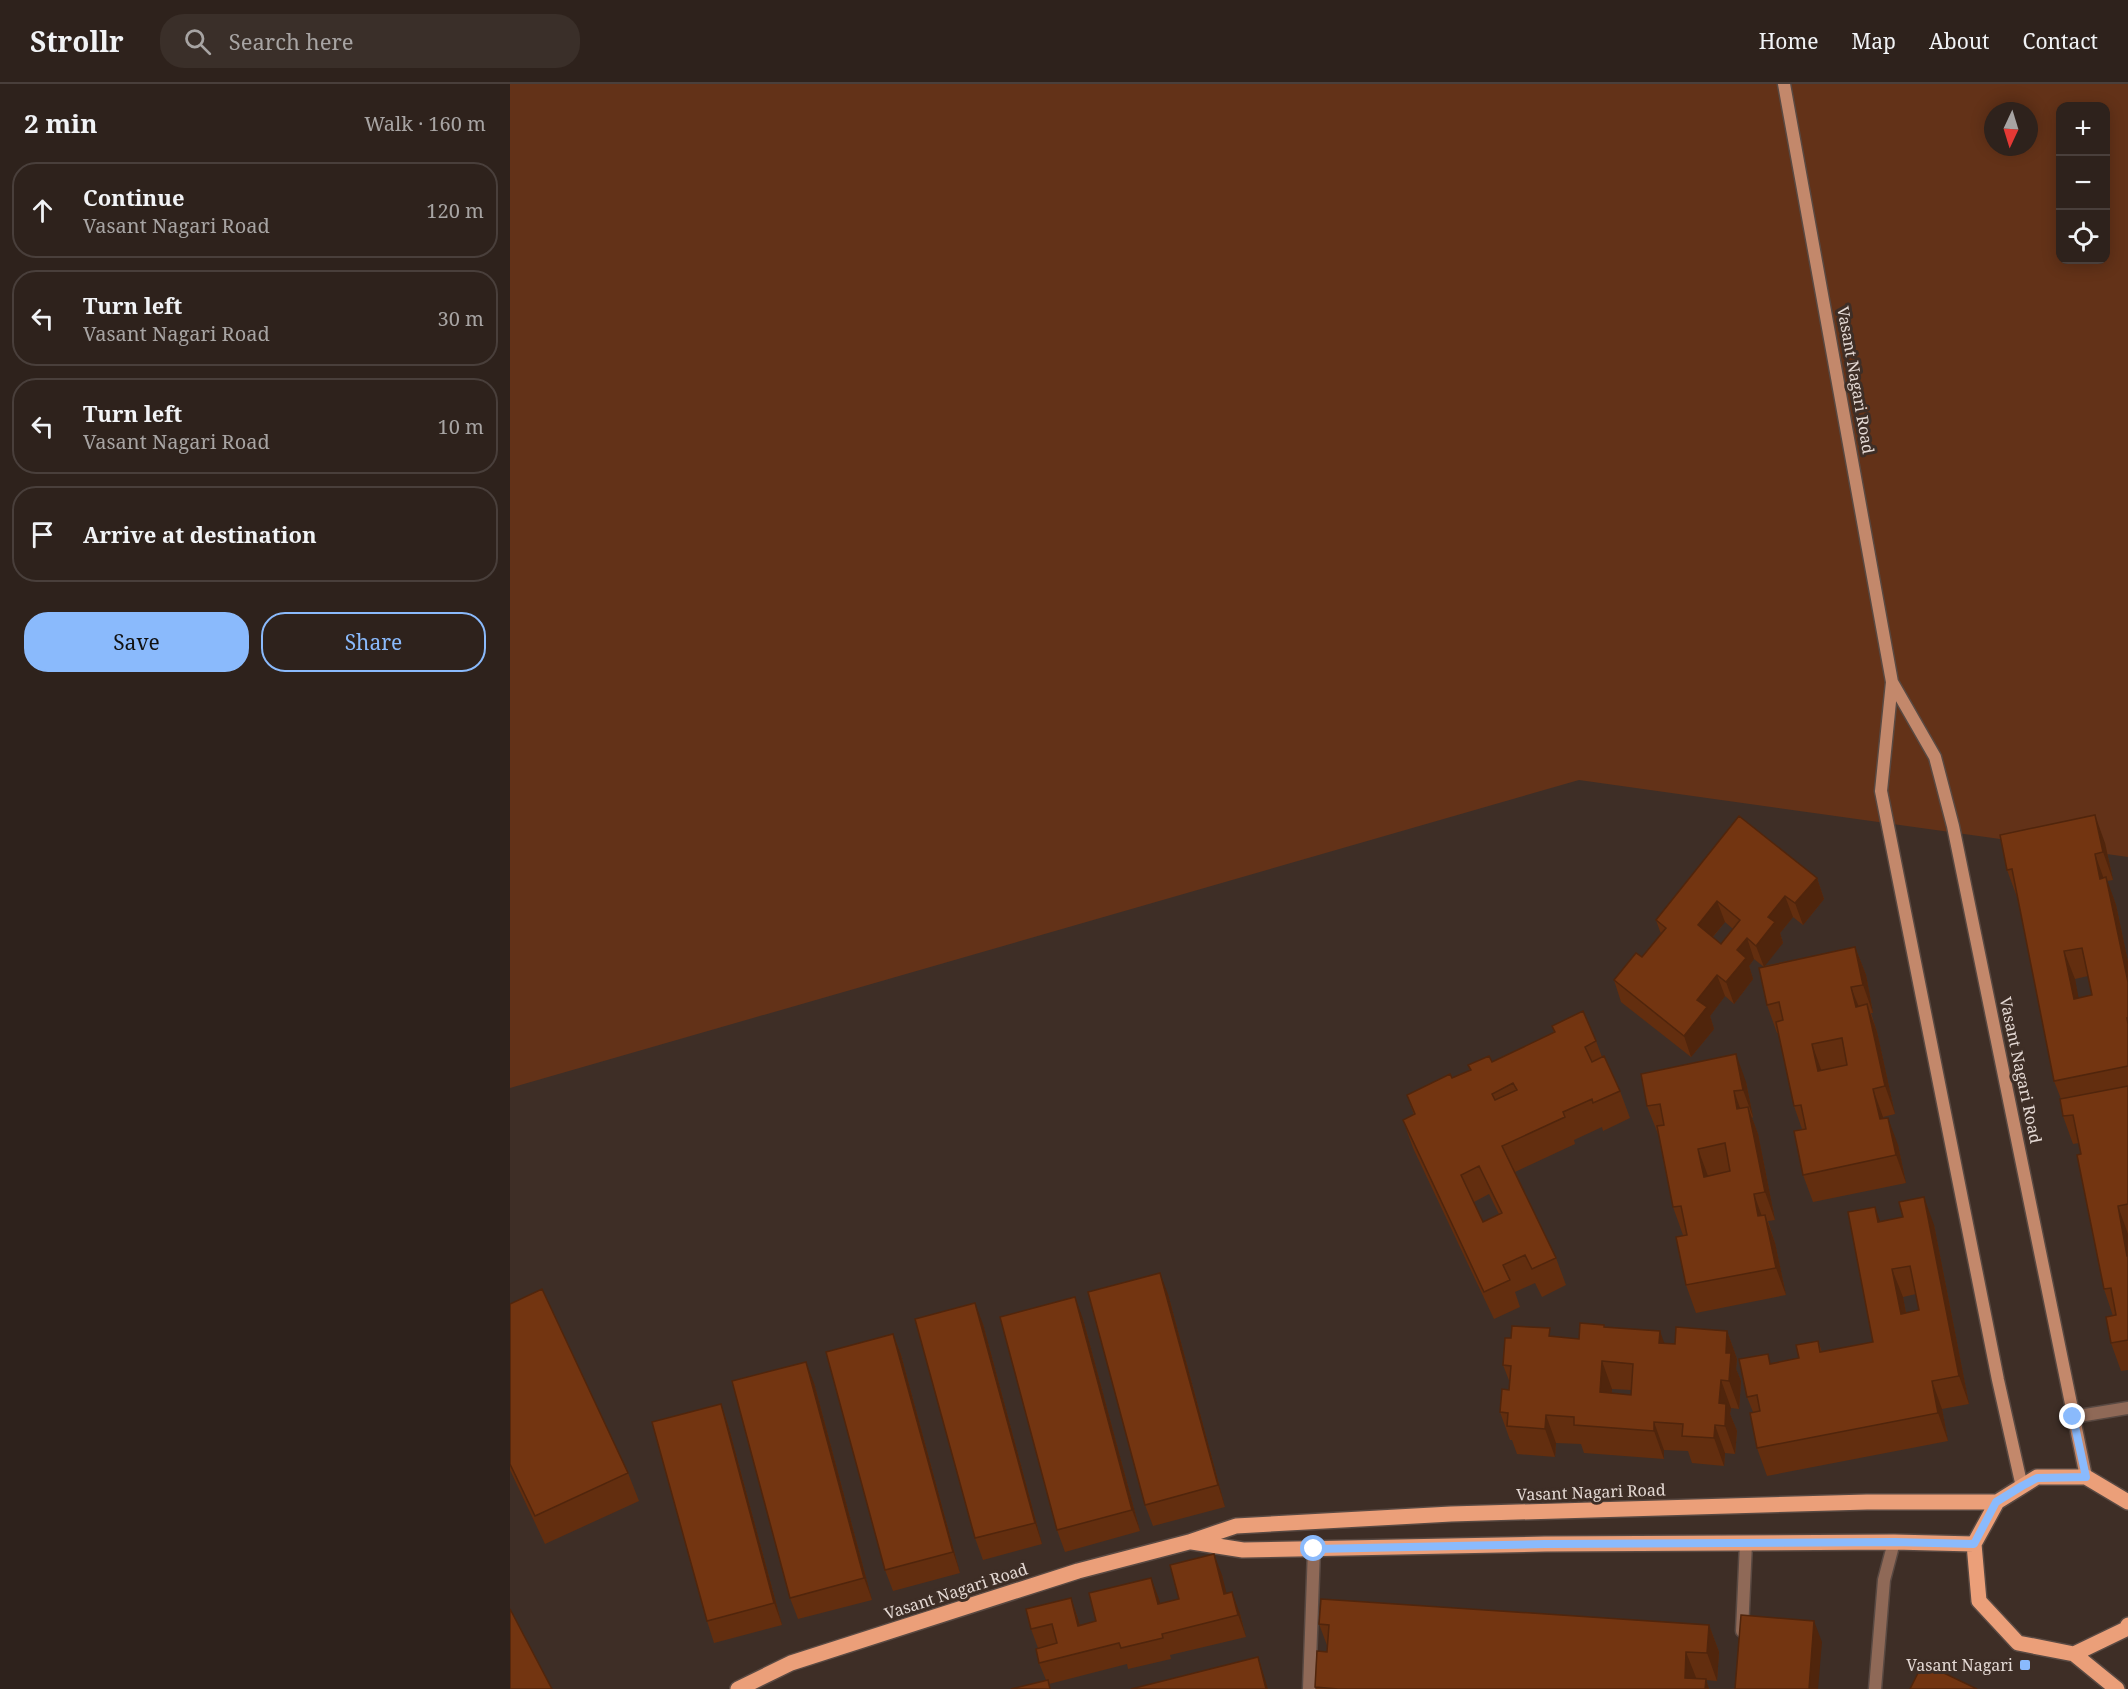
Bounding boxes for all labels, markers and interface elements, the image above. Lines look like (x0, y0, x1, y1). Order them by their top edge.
search box (160, 14, 580, 68)
text: Strollr (30, 22, 124, 60)
icon: search (181, 25, 214, 58)
text: Search here (229, 26, 354, 56)
text: Home (1759, 27, 1819, 55)
text: Map (1852, 27, 1896, 55)
text: About (1929, 27, 1990, 55)
text: Contact (2023, 27, 2098, 55)
north arrow (1984, 102, 2038, 156)
map controls (2056, 102, 2110, 264)
button: + (2056, 102, 2110, 156)
text: 2 min (24, 105, 98, 141)
text: Walk · 160 m (364, 110, 486, 137)
button: − (2056, 156, 2110, 210)
text: Continue (83, 182, 185, 212)
icon: ahead (26, 194, 59, 227)
text: 120 m (426, 197, 484, 224)
button: locate (2056, 210, 2110, 264)
text: Vasant Nagari Road (83, 212, 270, 239)
text: Turn left (83, 290, 182, 320)
icon: left (26, 302, 59, 335)
text: 30 m (438, 305, 484, 332)
street label: Vasant Nagari Road (1832, 305, 1880, 456)
text: Vasant Nagari Road (83, 320, 270, 347)
text: Turn left (83, 398, 182, 428)
icon: left (26, 410, 59, 443)
text: 10 m (438, 413, 484, 440)
text: Vasant Nagari Road (83, 428, 270, 455)
icon: arrive (26, 518, 59, 551)
text: Arrive at destination (83, 519, 317, 549)
button: Save (24, 612, 249, 672)
button: Share (261, 612, 486, 672)
street label: Vasant Nagari Road (1995, 995, 2047, 1146)
route end (2059, 1403, 2085, 1429)
street label: Vasant Nagari Road (1516, 1478, 1666, 1506)
route start (1300, 1535, 1326, 1561)
street label: Vasant Nagari Road (882, 1557, 1031, 1625)
place label: Vasant Nagari (1906, 1654, 2013, 1676)
marker: Vasant Nagari (2018, 1658, 2032, 1672)

